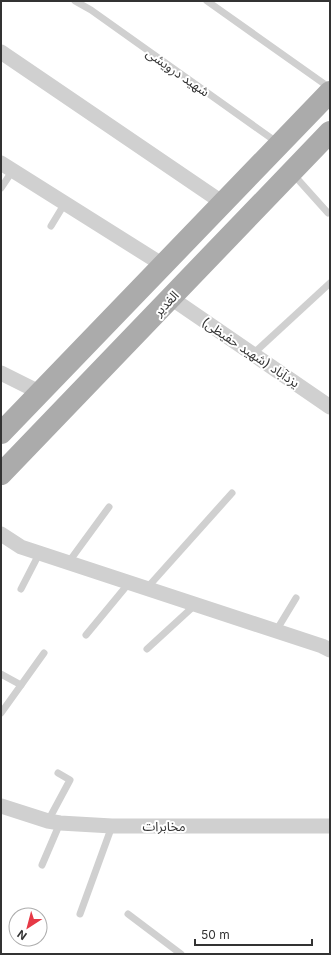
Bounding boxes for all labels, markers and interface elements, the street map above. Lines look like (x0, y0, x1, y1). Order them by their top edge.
street label: شهید درویشی (143, 44, 213, 100)
street label: الغدیر (149, 287, 182, 320)
street label: یزدآباد (شهید حفیظی) (199, 313, 303, 392)
street label: مخابرات (142, 818, 186, 834)
north arrow (8, 907, 48, 947)
scale bar (195, 921, 312, 947)
text: N (15, 927, 30, 943)
text: 50 m (201, 927, 230, 942)

